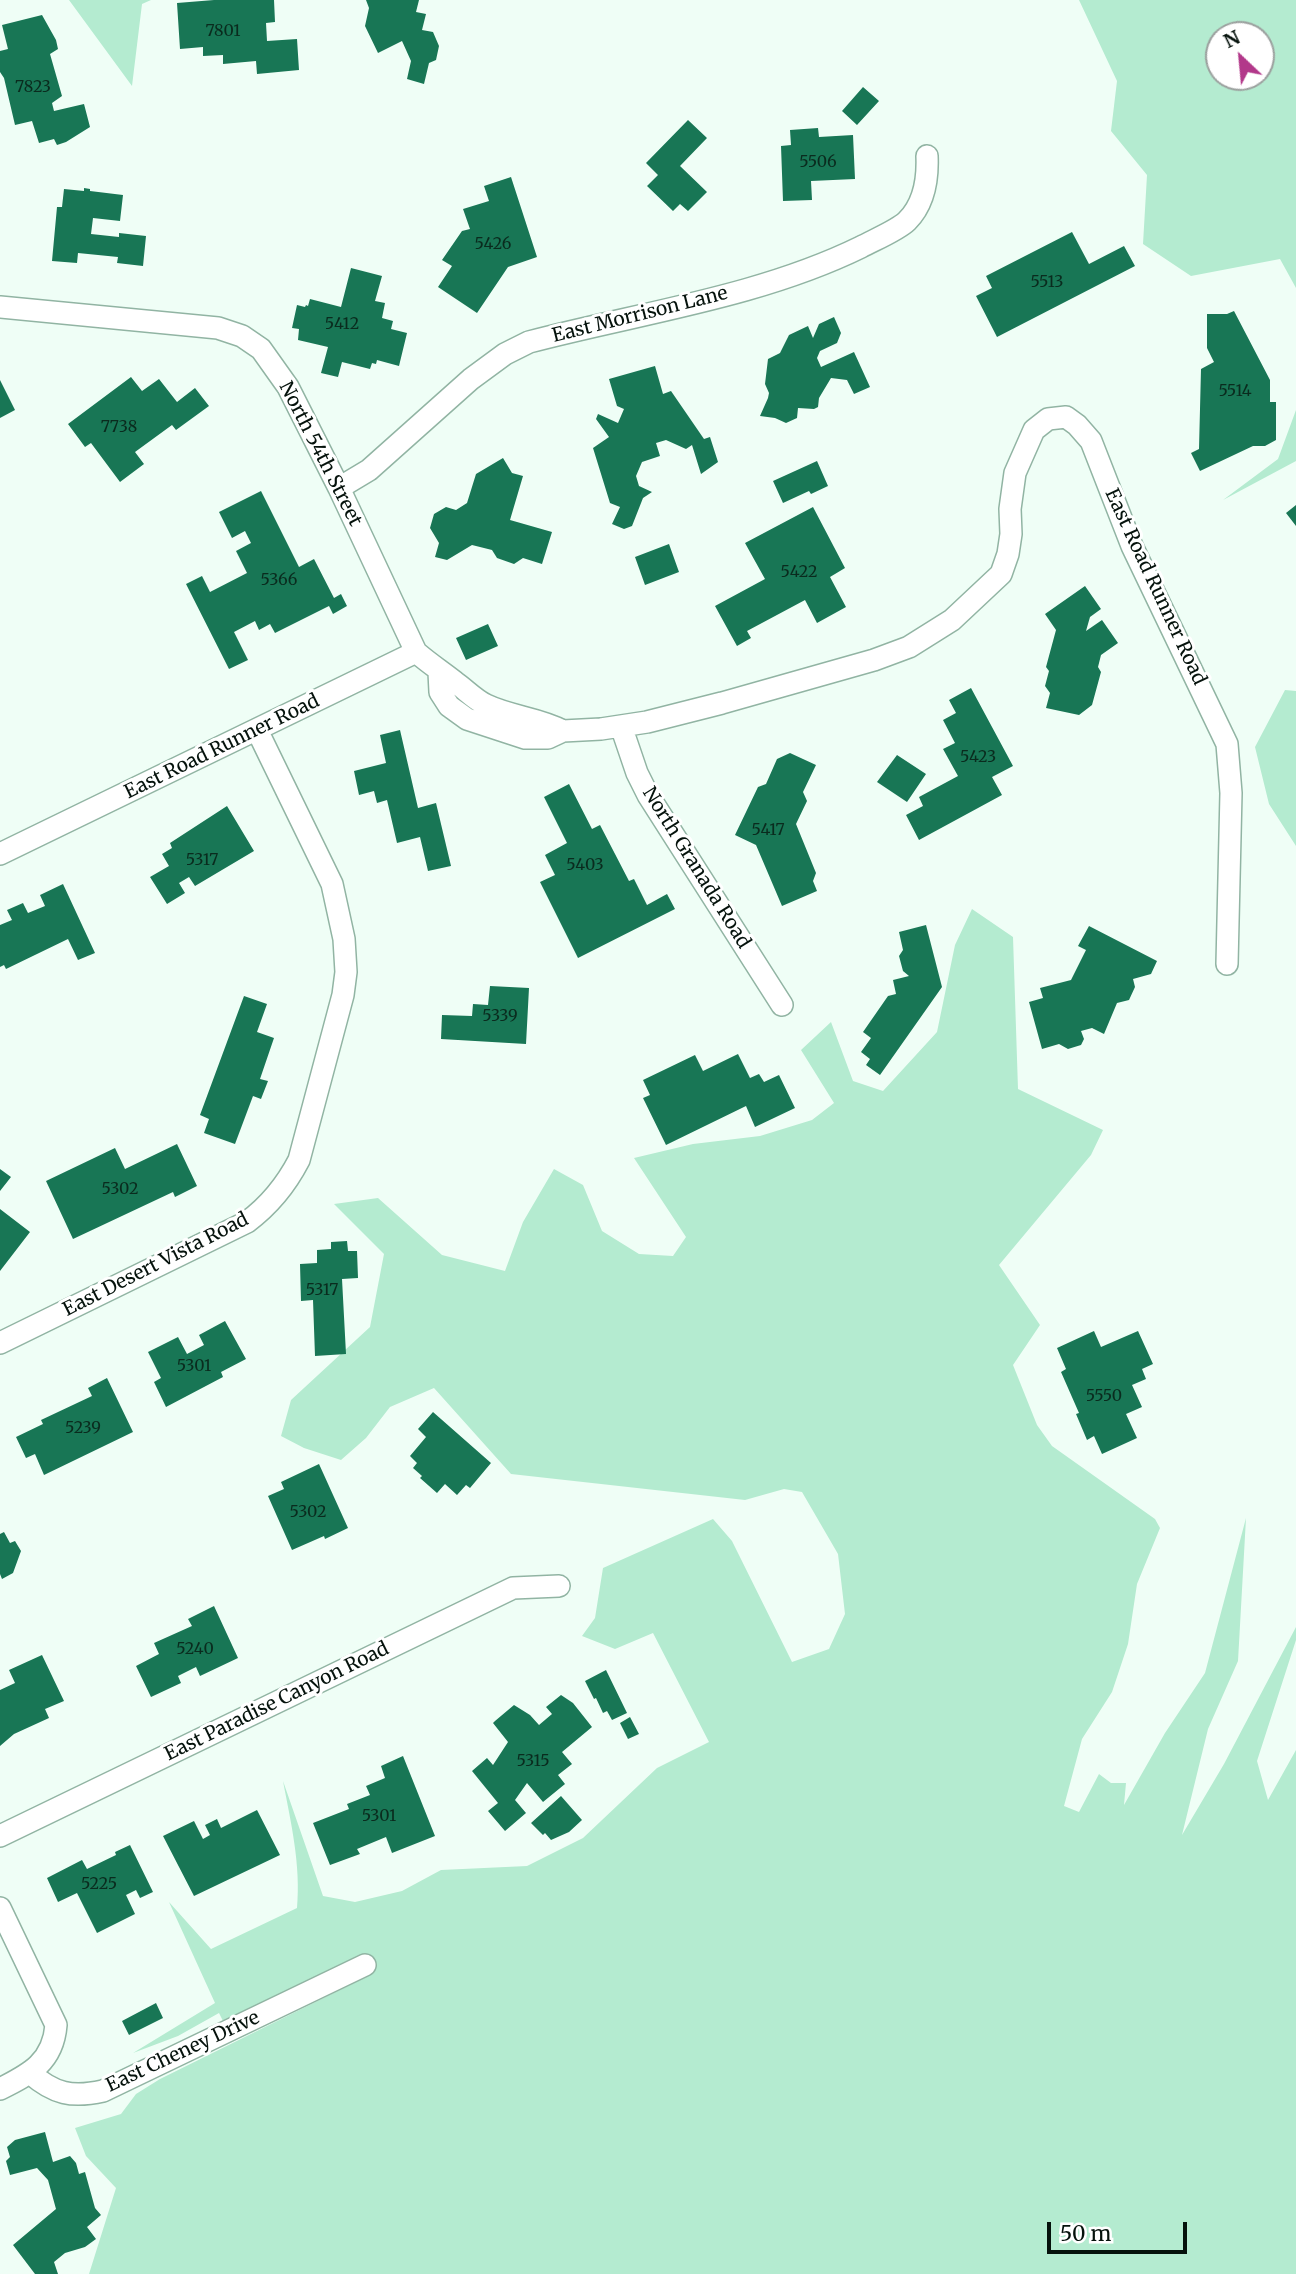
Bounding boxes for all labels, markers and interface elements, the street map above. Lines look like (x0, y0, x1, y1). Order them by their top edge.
house number: 7801 (205, 21, 241, 41)
north arrow (1205, 21, 1275, 91)
text: N (1220, 25, 1244, 53)
house number: 7823 (15, 77, 51, 97)
house number: 5506 (799, 152, 837, 172)
house number: 5426 (475, 234, 511, 254)
house number: 5513 (1031, 272, 1063, 292)
street label: East Morrison Lane (550, 282, 730, 348)
house number: 5412 (325, 314, 359, 334)
street label: North 54th Street (274, 378, 366, 530)
house number: 5514 (1218, 381, 1252, 401)
house number: 7738 (101, 417, 137, 437)
street label: East Road Runner Road (1099, 485, 1211, 689)
house number: 5422 (781, 562, 817, 582)
house number: 5366 (261, 570, 297, 590)
street label: East Road Runner Road (121, 690, 323, 804)
house number: 5423 (960, 747, 996, 767)
street label: North Granada Road (637, 783, 755, 953)
house number: 5417 (751, 820, 785, 840)
house number: 5317 (186, 850, 218, 870)
house number: 5403 (566, 855, 604, 875)
house number: 5339 (482, 1006, 518, 1026)
house number: 5302 (102, 1179, 138, 1199)
street label: East Desert Vista Road (59, 1208, 253, 1322)
house number: 5317 (306, 1280, 338, 1300)
house number: 5301 (177, 1356, 211, 1376)
house number: 5550 (1086, 1386, 1122, 1406)
house number: 5239 (65, 1418, 101, 1438)
house number: 5302 (290, 1502, 326, 1522)
street label: East Paradise Canyon Road (161, 1638, 393, 1766)
house number: 5240 (176, 1639, 214, 1659)
house number: 5315 (516, 1751, 550, 1771)
house number: 5301 (362, 1806, 396, 1826)
house number: 5225 (81, 1874, 117, 1894)
street label: East Cheney Drive (103, 2007, 263, 2097)
scale bar (1051, 2208, 1191, 2252)
text: 50 m (1060, 2220, 1111, 2247)

